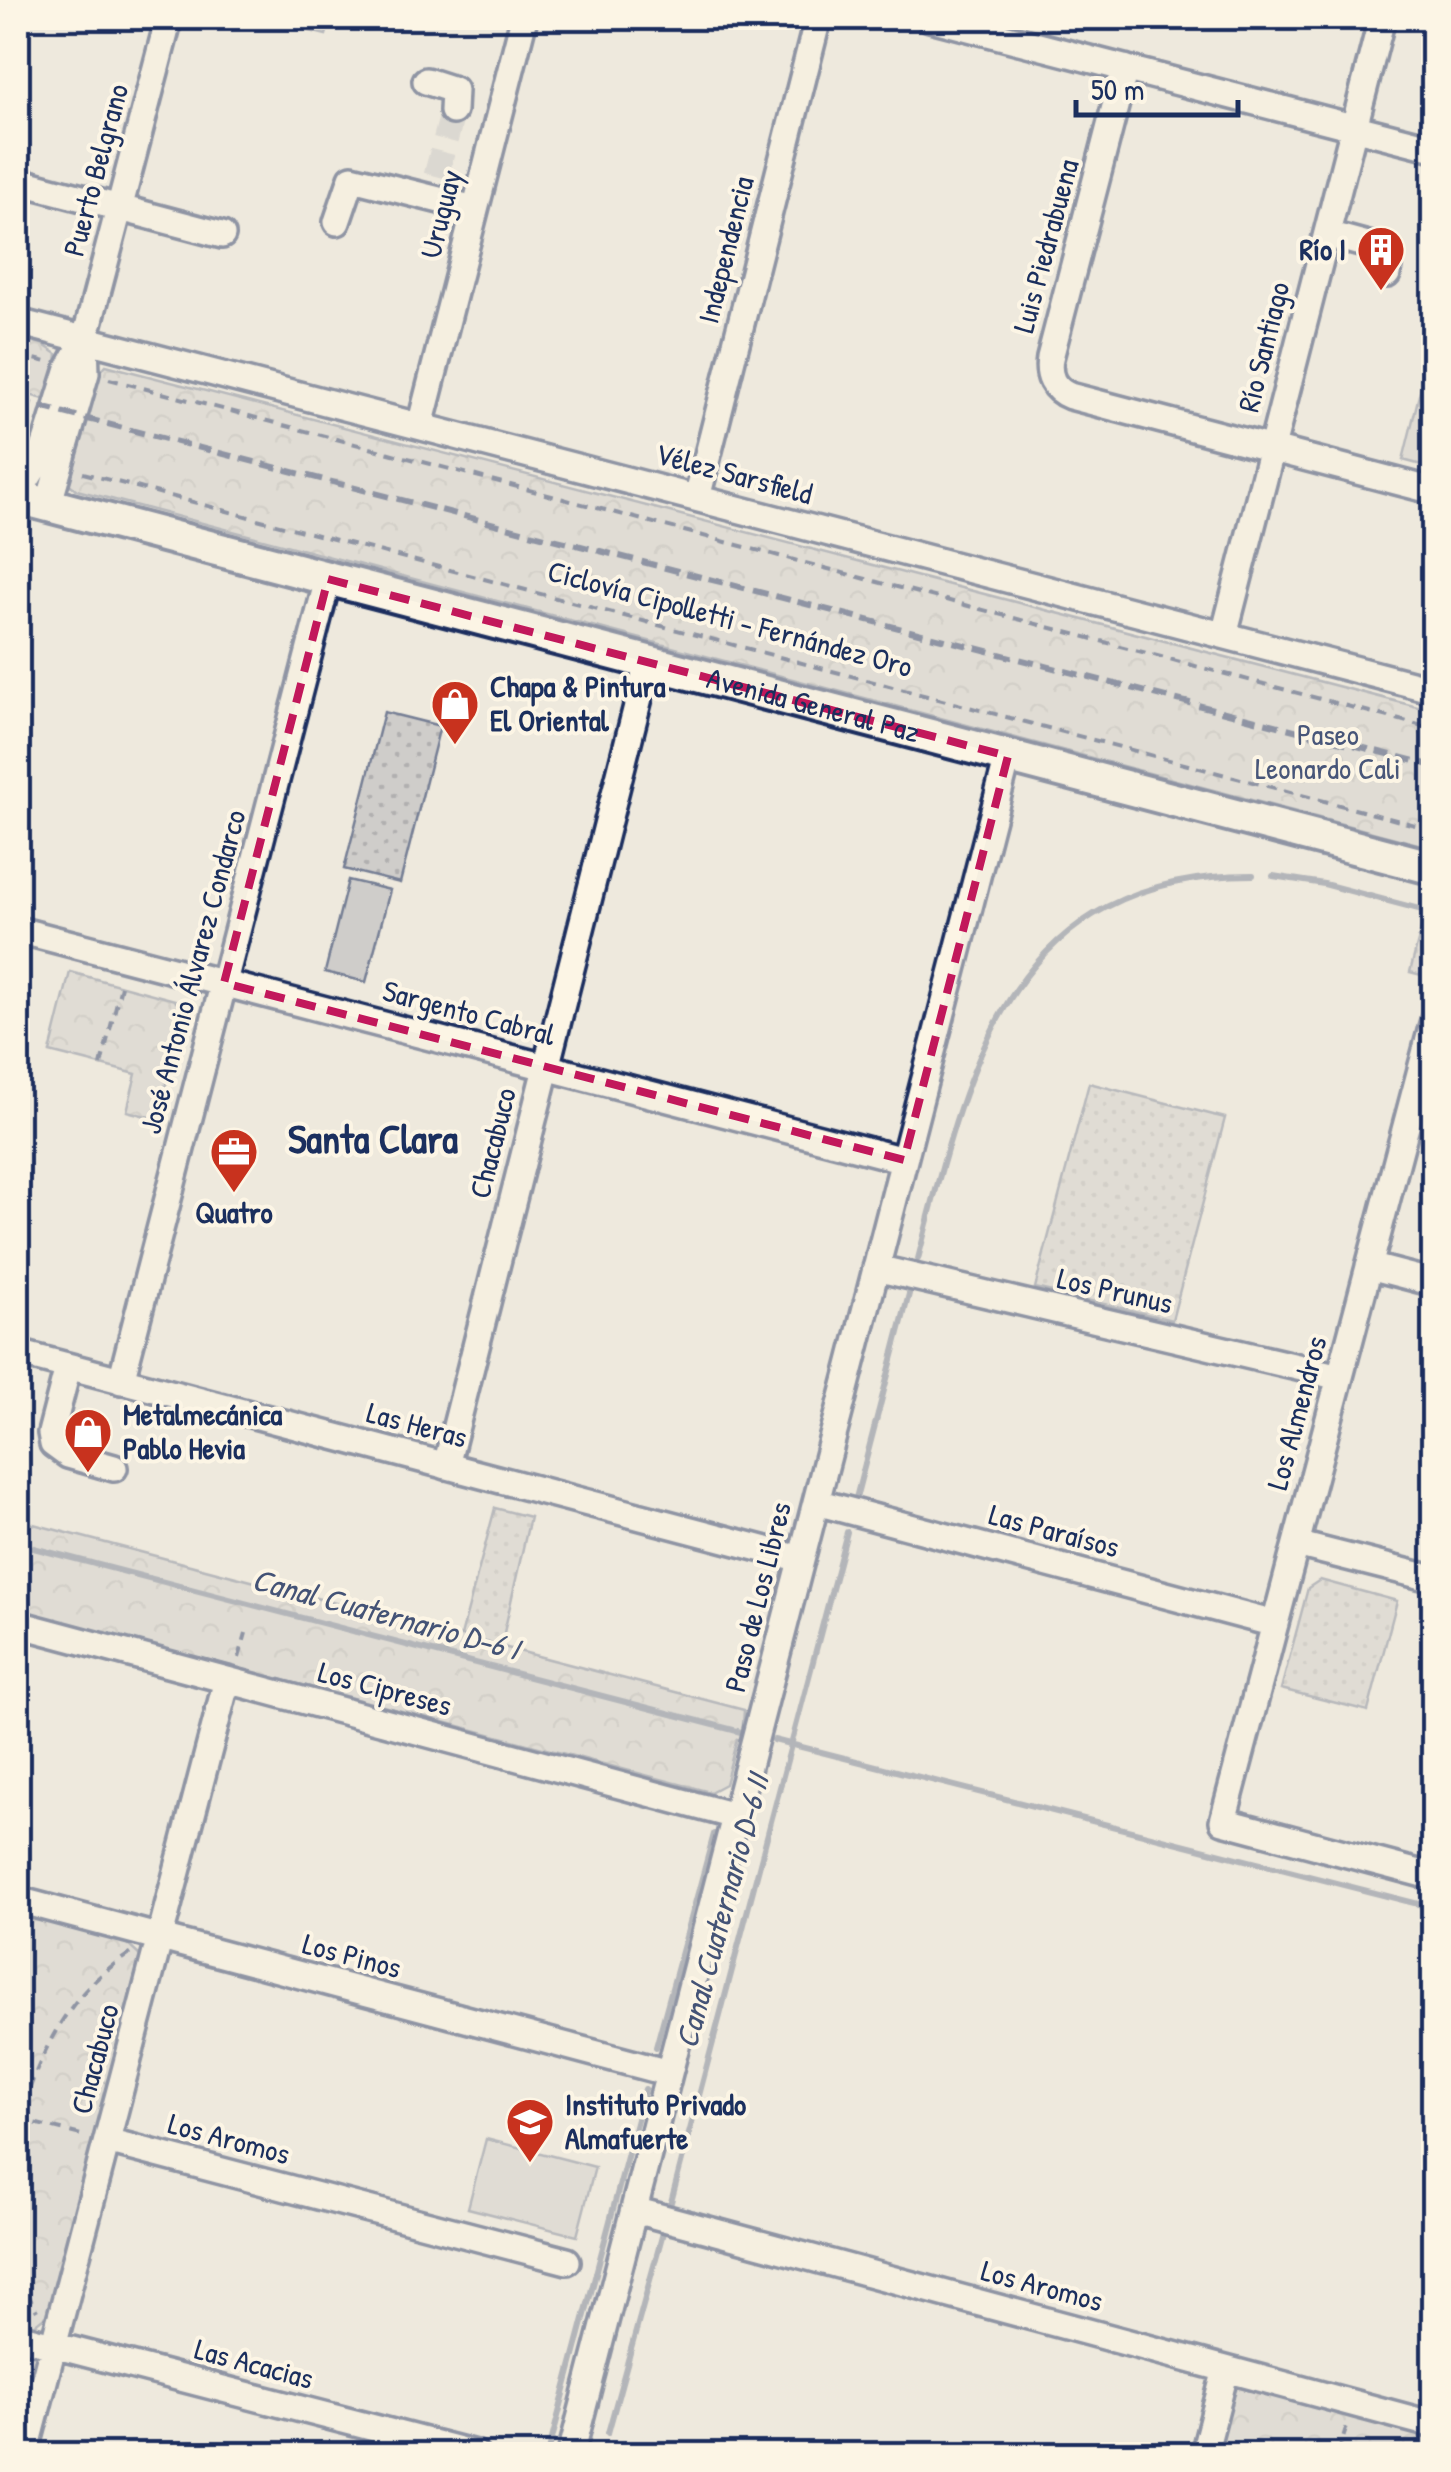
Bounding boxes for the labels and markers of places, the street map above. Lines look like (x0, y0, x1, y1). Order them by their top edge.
building icon: Río I (1355, 224, 1407, 292)
place label: Río I (1300, 229, 1346, 269)
place label: Chapa & Pintura El Oriental (490, 666, 666, 740)
shop icon: Chapa & Pintura El Oriental (429, 678, 481, 746)
office icon: Quatro (208, 1126, 260, 1194)
place label: Quatro (195, 1192, 273, 1232)
place label: Metalmecánica Pablo Hevia (123, 1394, 283, 1468)
shop icon: Metalmecánica Pablo Hevia (62, 1406, 114, 1474)
place label: Instituto Privado Almafuerte (565, 2084, 746, 2158)
school or university icon: Instituto Privado Almafuerte (504, 2096, 556, 2164)

